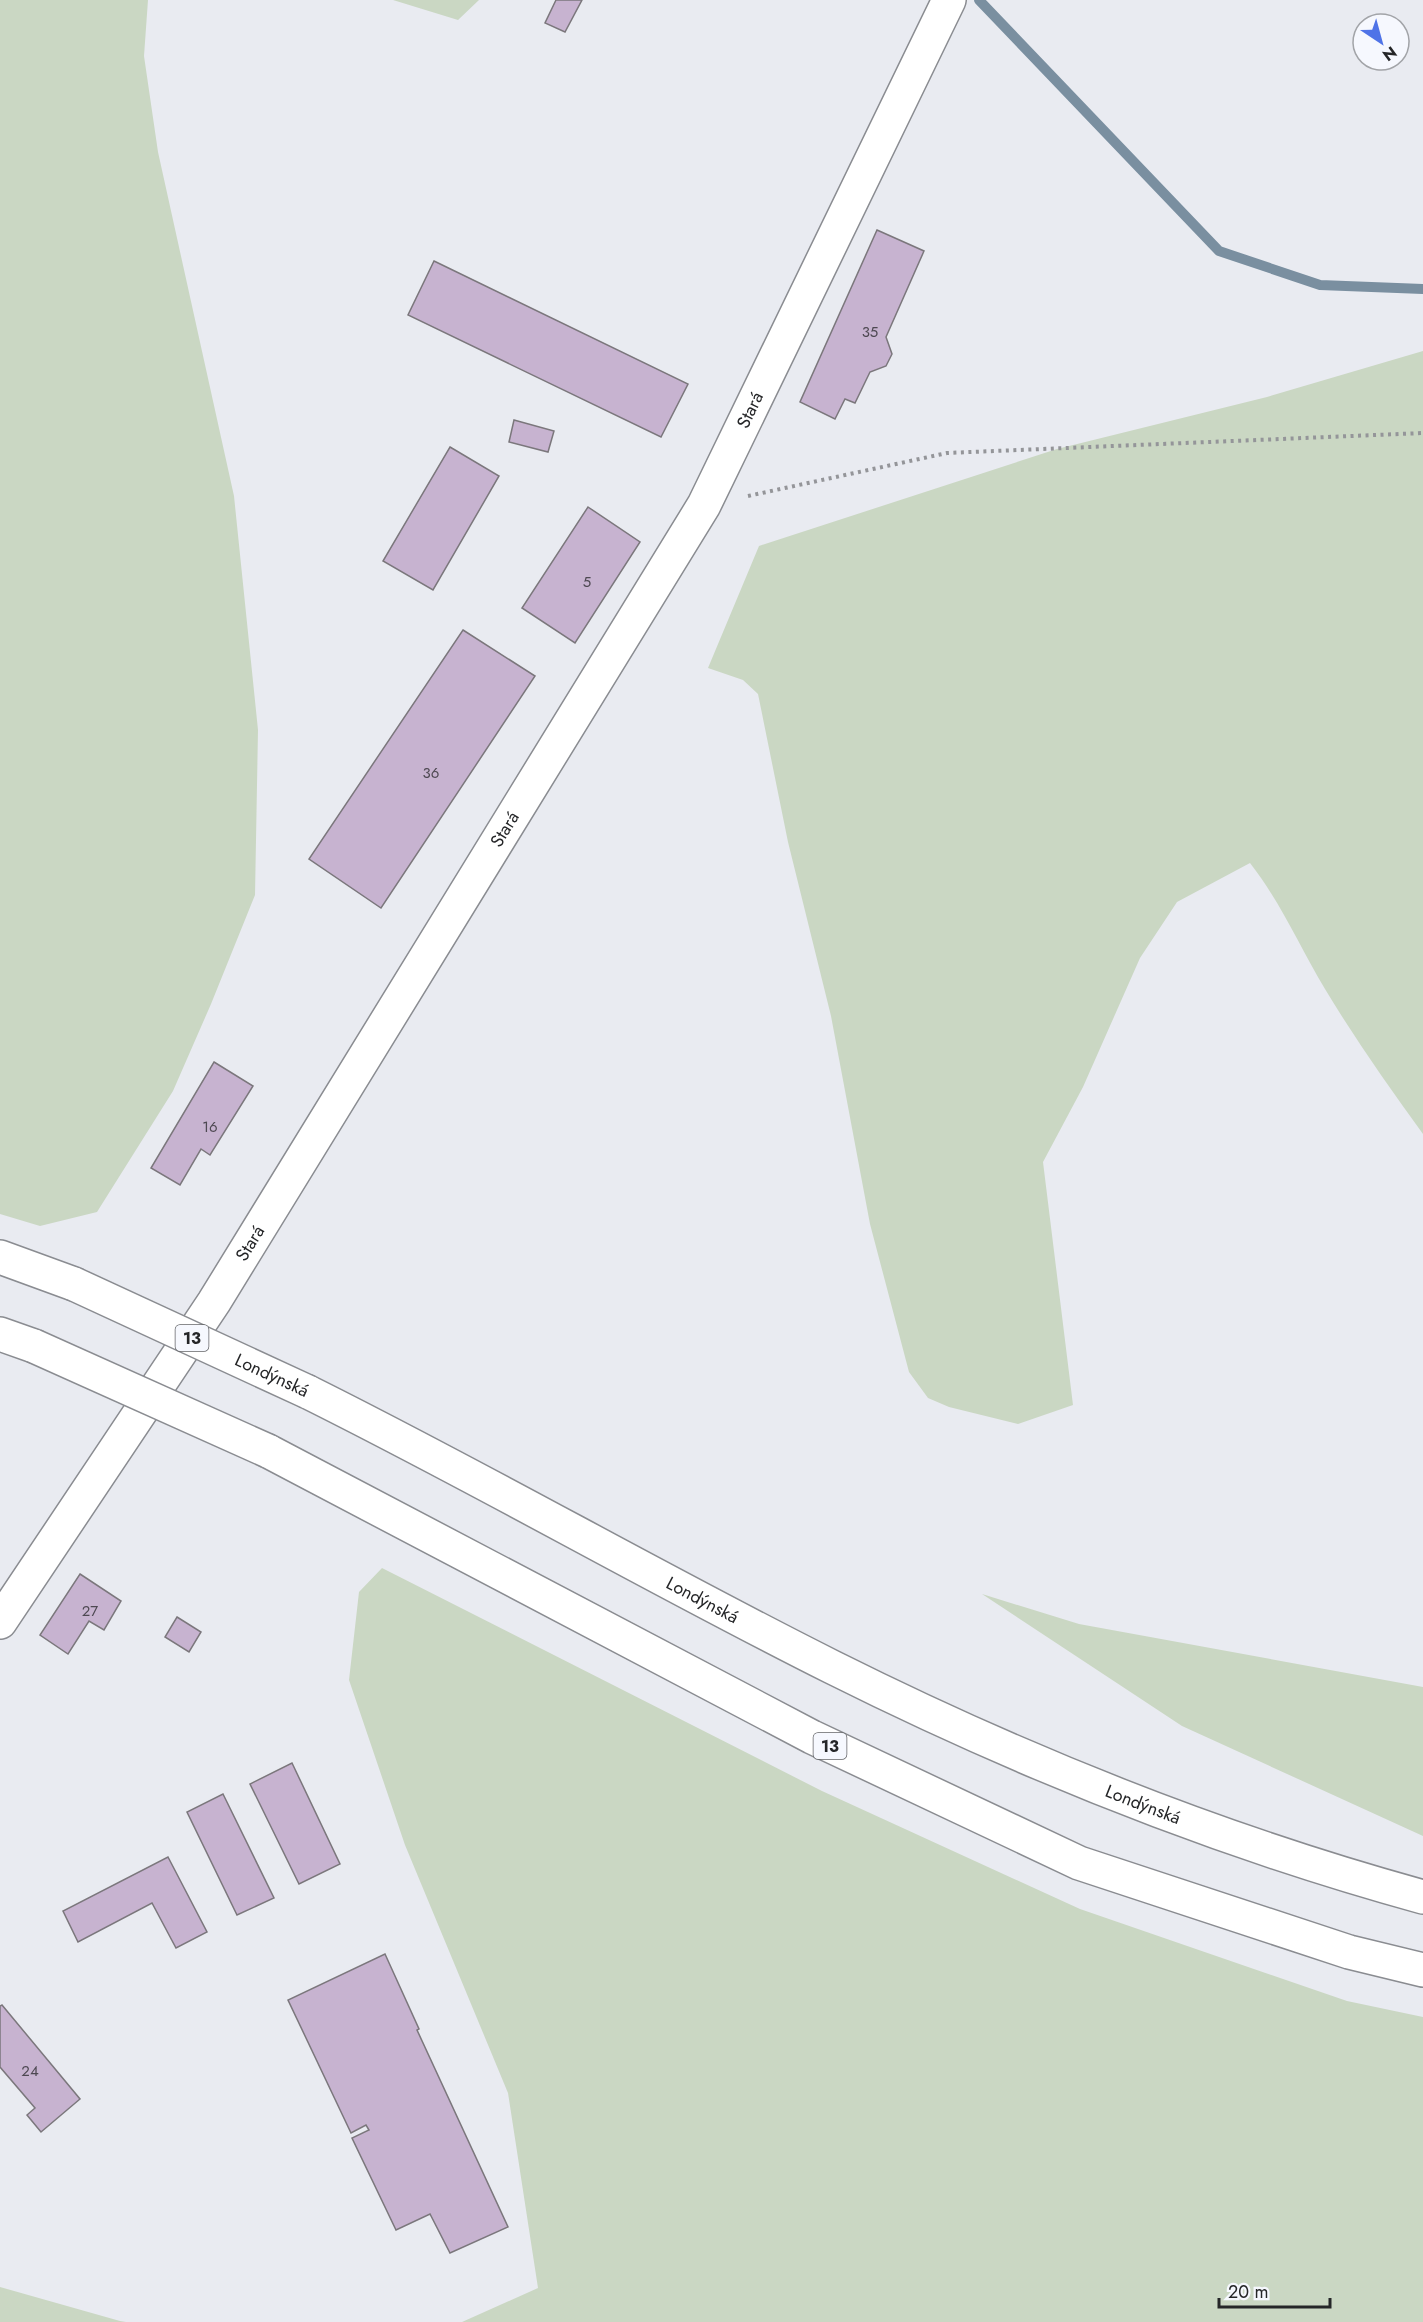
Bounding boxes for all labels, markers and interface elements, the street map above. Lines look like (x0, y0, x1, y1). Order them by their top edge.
north arrow (1351, 12, 1411, 72)
text: N (1378, 41, 1401, 67)
house number: 35 (862, 321, 878, 343)
street label: Stará (730, 387, 770, 433)
house number: 5 (583, 571, 591, 593)
house number: 36 (423, 762, 439, 784)
street label: Stará (484, 806, 526, 852)
house number: 16 (202, 1116, 218, 1138)
street label: Stará (229, 1220, 271, 1266)
road number: 13 (176, 1325, 208, 1351)
street label: Londýnská (231, 1347, 313, 1404)
street label: Londýnská (661, 1570, 743, 1630)
house number: 27 (82, 1600, 98, 1622)
road number: 13 (814, 1733, 846, 1759)
street label: Londýnská (1101, 1778, 1184, 1831)
house number: 24 (21, 2060, 39, 2082)
scale bar (1219, 2271, 1330, 2309)
text: 20 m (1228, 2279, 1268, 2305)

